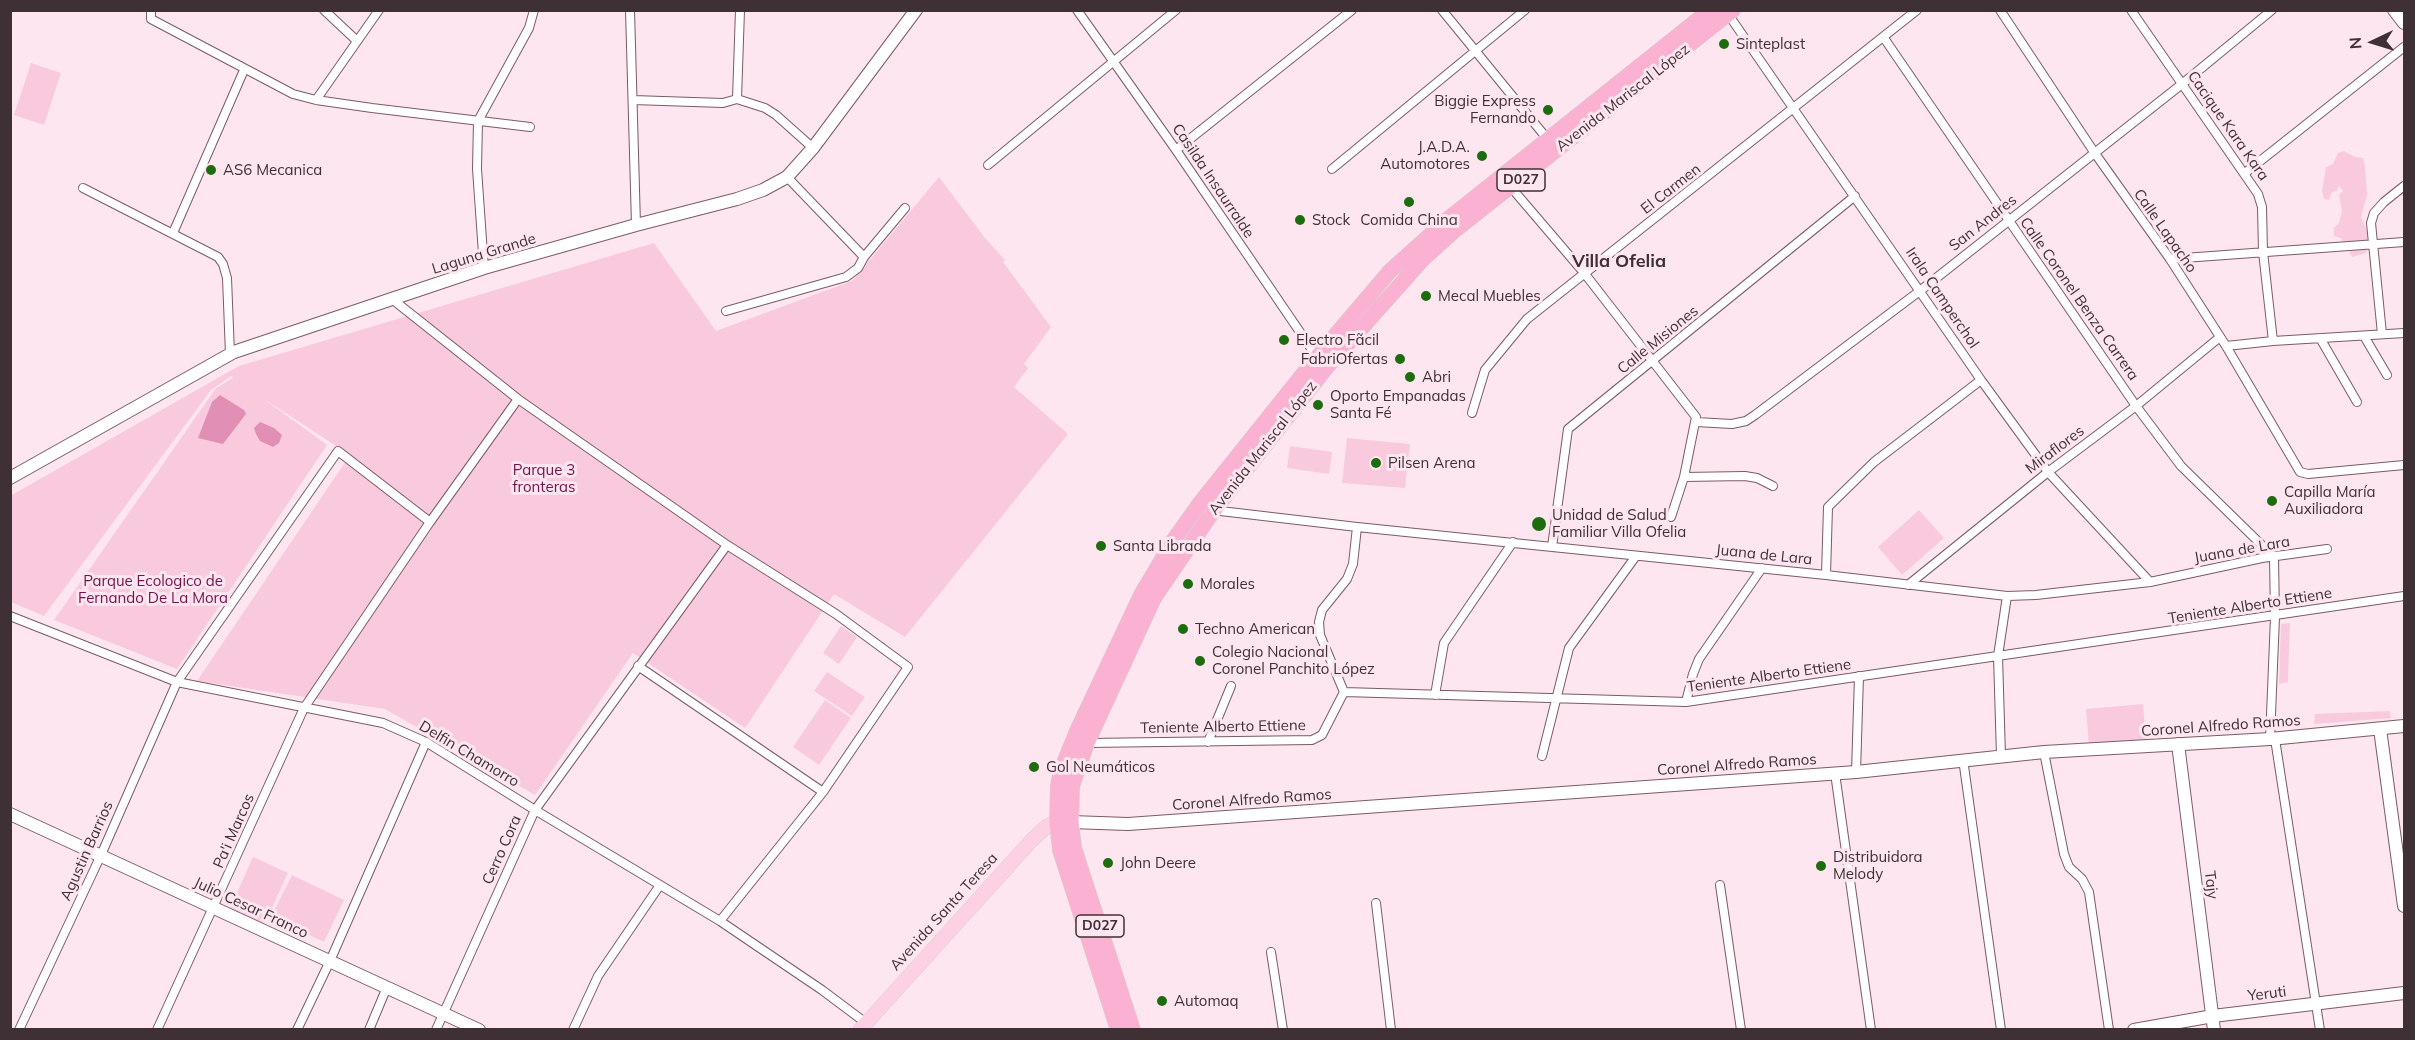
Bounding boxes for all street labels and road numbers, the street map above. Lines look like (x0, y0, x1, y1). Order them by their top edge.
street label: Avenida Mariscal López (1553, 40, 1693, 156)
street label: Cacique Kara Kara (2184, 68, 2272, 184)
street label: Casilda Insaurralde (1168, 120, 1258, 242)
street label: El Carmen (1638, 160, 1704, 218)
road number: D027 (1497, 169, 1545, 191)
street label: Calle Lapacho (2129, 186, 2201, 276)
street label: San Andres (1946, 191, 2020, 255)
street label: Calle Coronel Benza Carrera (2016, 214, 2142, 384)
street label: Laguna Grande (430, 230, 538, 278)
street label: Irala Camperchol (1902, 244, 1982, 352)
street label: Calle Misiones (1614, 302, 1702, 378)
street label: Avenida Mariscal López (1205, 378, 1321, 518)
street label: Miraflores (2022, 422, 2088, 478)
street label: Juana de Lara (2193, 533, 2291, 567)
street label: Juana de Lara (1715, 541, 1813, 569)
street label: Teniente Alberto Ettiene (2167, 584, 2333, 628)
street label: Teniente Alberto Ettiene (1686, 656, 1852, 696)
street label: Coronel Alfredo Ramos (2141, 711, 2301, 741)
street label: Delfin Chamorro (416, 717, 522, 791)
street label: Teniente Alberto Ettiene (1140, 717, 1306, 737)
street label: Coronel Alfredo Ramos (1657, 750, 1817, 780)
street label: Coronel Alfredo Ramos (1172, 785, 1332, 815)
street label: Pa'i Marcos (210, 791, 258, 871)
street label: Agustin Barrios (57, 798, 117, 904)
street label: Cerro Cora (479, 813, 525, 887)
street label: Avenida Santa Teresa (886, 849, 1002, 975)
street label: Tajy (2200, 870, 2222, 900)
street label: Julio Cesar Franco (191, 874, 311, 942)
road number: D027 (1076, 915, 1124, 937)
street label: Yeruti (2247, 983, 2287, 1005)

